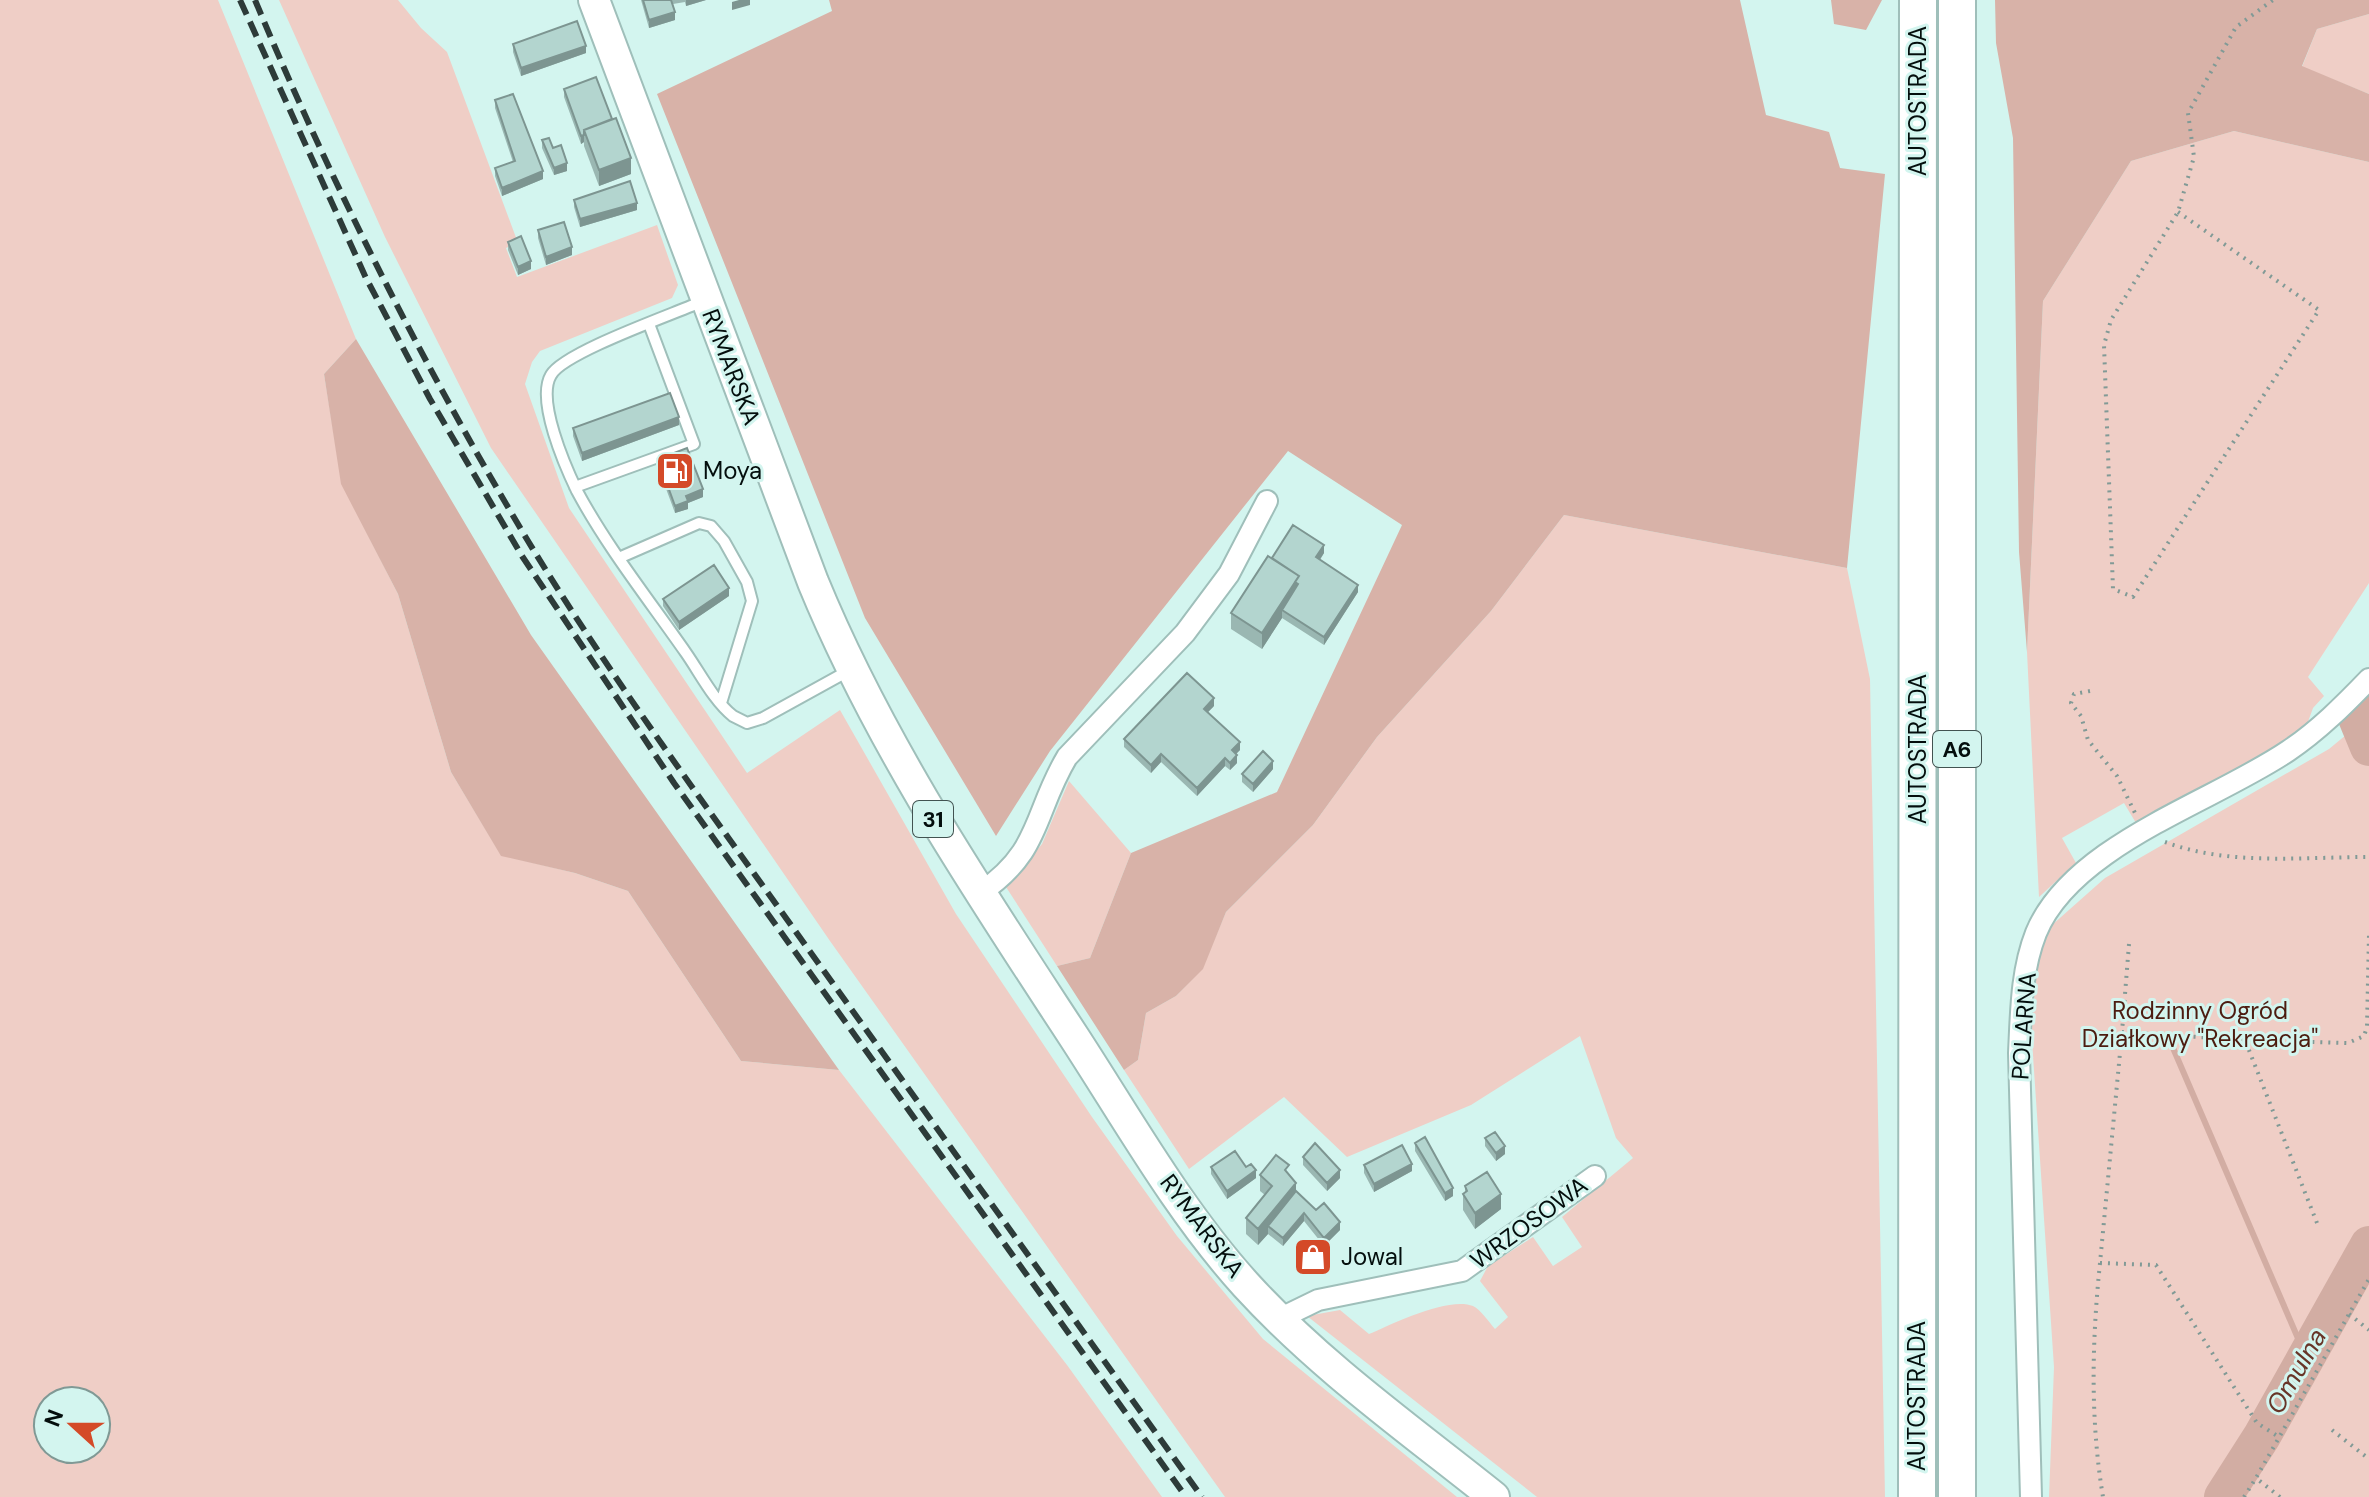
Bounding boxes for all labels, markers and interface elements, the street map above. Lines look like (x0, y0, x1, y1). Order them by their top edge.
street label: AUTOSTRADA (1902, 26, 1933, 176)
street label: RYMARSKA (695, 304, 768, 429)
fuel station icon: Moya (654, 450, 696, 492)
place label: Moya (703, 455, 762, 486)
street label: AUTOSTRADA (1902, 674, 1933, 824)
road number: A6 (1933, 731, 1981, 767)
road number: 31 (913, 801, 953, 837)
street label: POLARNA (2004, 971, 2043, 1081)
park label: Rodzinny Ogród Działkowy "Rekreacja" (2082, 995, 2318, 1054)
street label: RYMARSKA (1153, 1168, 1251, 1284)
street label: WRZOSOWA (1464, 1169, 1594, 1276)
shop icon: Jowal (1292, 1236, 1334, 1278)
place label: Jowal (1341, 1241, 1403, 1272)
street label: AUTOSTRADA (1901, 1321, 1932, 1471)
water label: Omulna (2258, 1322, 2334, 1420)
north arrow (32, 1385, 112, 1465)
text: N (37, 1405, 70, 1431)

